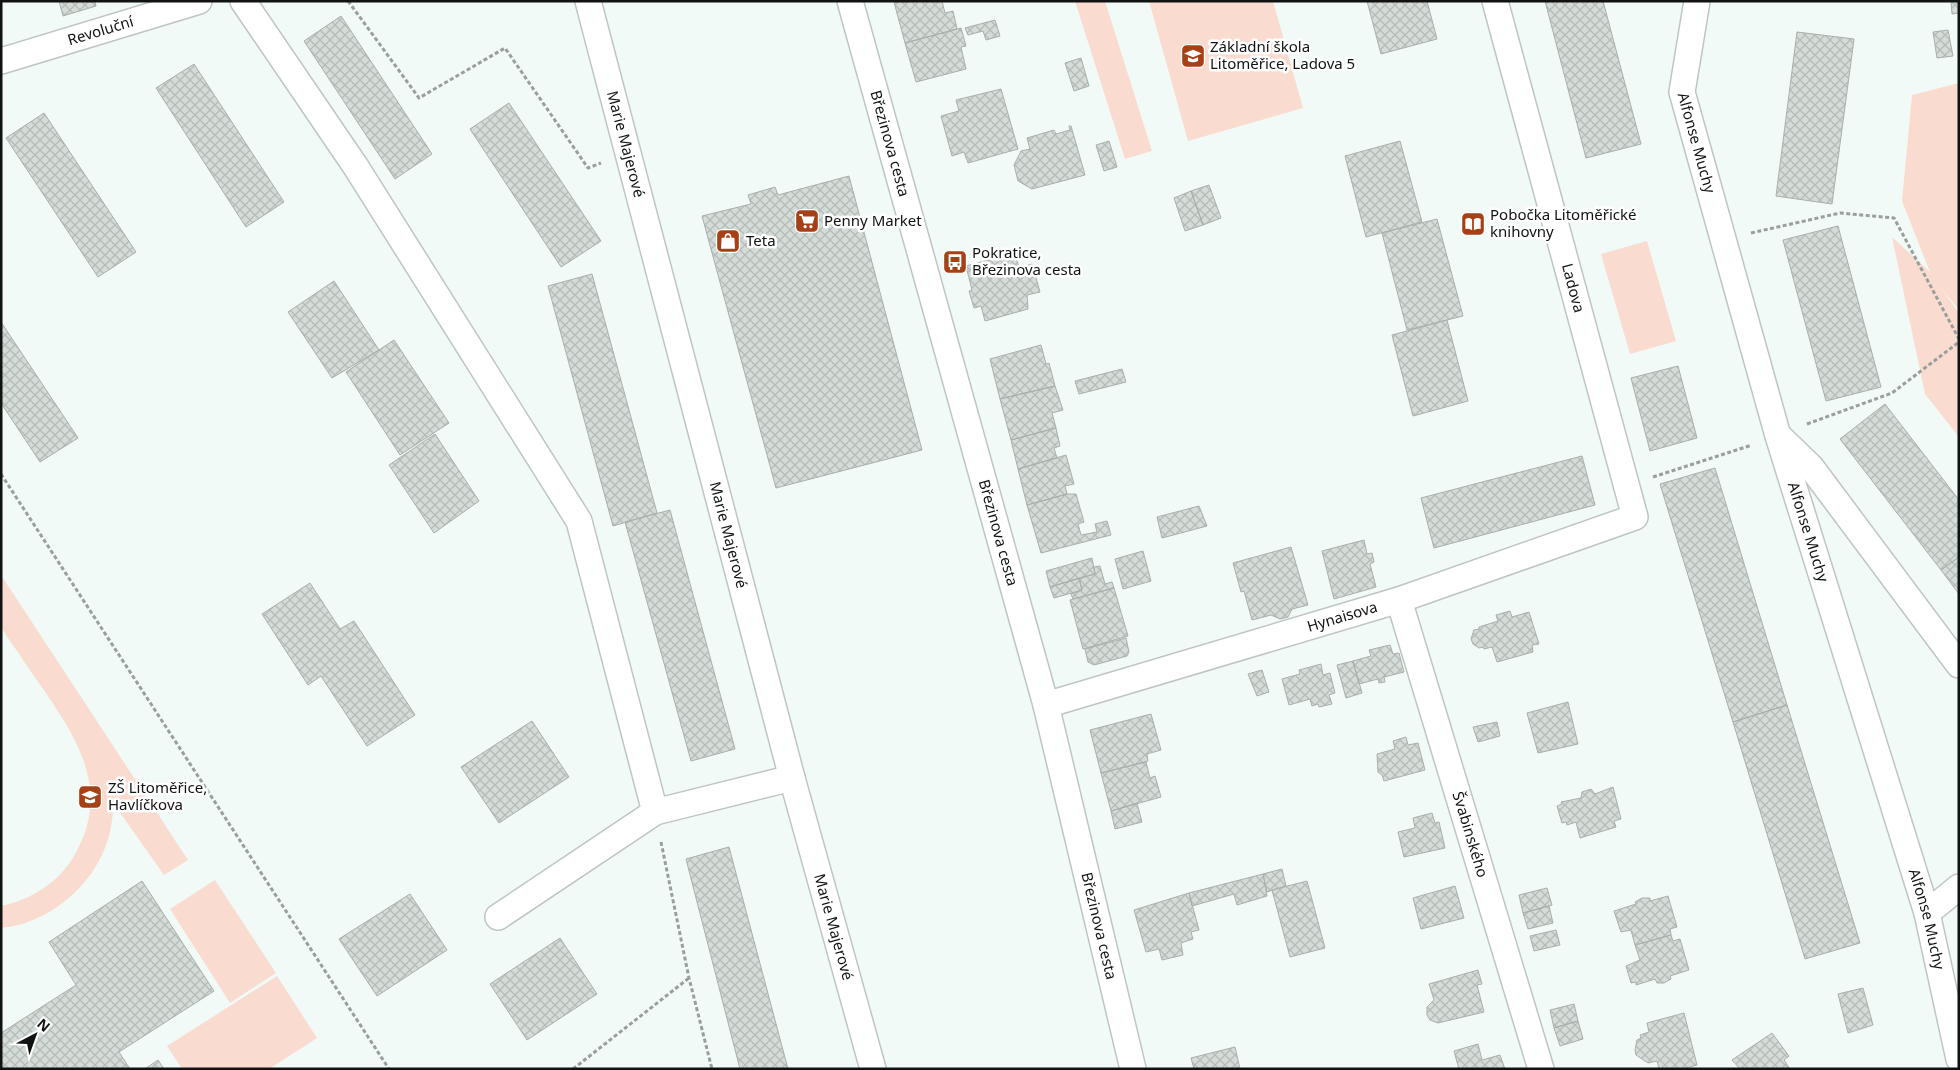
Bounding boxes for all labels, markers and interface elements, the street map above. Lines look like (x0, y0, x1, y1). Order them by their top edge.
street label: Revoluční (65, 10, 137, 49)
place label: Základní škola Litoměřice, Ladova 5 (1210, 36, 1355, 73)
school or university icon: Základní škola Litoměřice, Ladova 5 (1180, 43, 1206, 69)
street label: Marie Majerové (603, 88, 650, 199)
street label: Březinova cesta (866, 88, 915, 199)
street label: Alfonse Muchy (1674, 90, 1721, 195)
place label: Pobočka Litoměřické knihovny (1490, 204, 1636, 241)
supermarket icon: Penny Market (794, 208, 820, 234)
place label: Penny Market (824, 210, 922, 230)
library icon: Pobočka Litoměřické knihovny (1460, 211, 1486, 237)
shop icon: Teta (715, 228, 741, 254)
place label: Teta (746, 230, 776, 250)
place label: Pokratice, Březinova cesta (972, 242, 1082, 279)
bus stop icon: Pokratice, Březinova cesta (942, 249, 968, 275)
street label: Ladova (1558, 261, 1590, 315)
street label: Březinova cesta (975, 477, 1023, 588)
street label: Marie Majerové (706, 479, 753, 590)
street label: Alfonse Muchy (1784, 479, 1834, 585)
street label: Hynaisova (1304, 596, 1379, 636)
place label: ZŠ Litoměřice, Havlíčkova (108, 777, 207, 814)
school or university icon: ZŠ Litoměřice, Havlíčkova (77, 784, 103, 810)
street label: Švabinského (1449, 789, 1493, 880)
street label: Alfonse Muchy (1905, 866, 1950, 972)
street label: Březinova cesta (1077, 870, 1122, 981)
street label: Marie Majerové (810, 871, 859, 982)
north arrow (10, 1010, 60, 1060)
text: N (33, 1014, 54, 1036)

